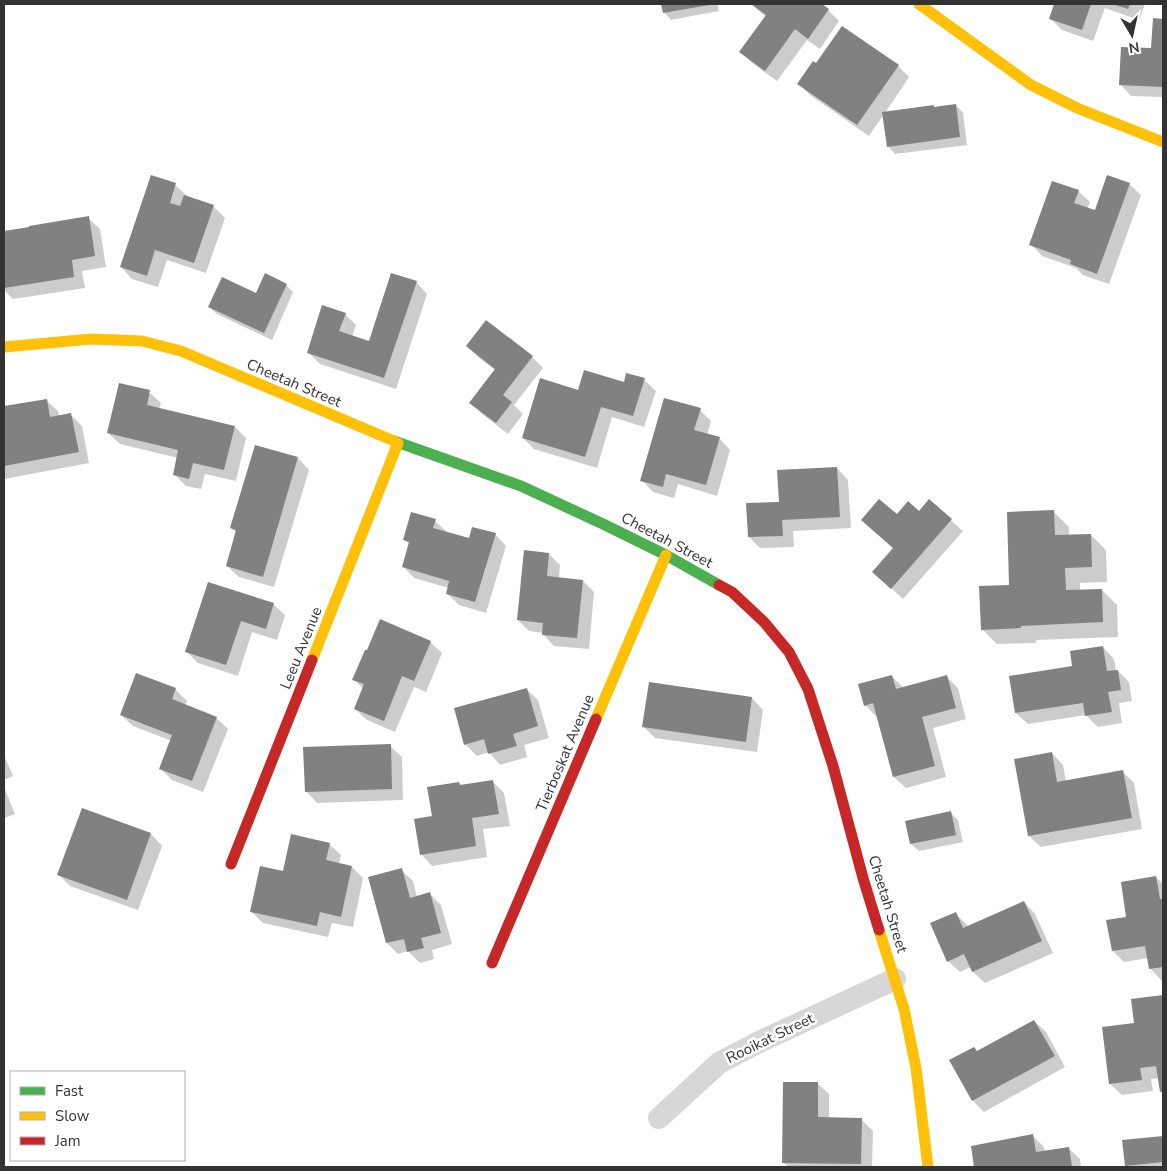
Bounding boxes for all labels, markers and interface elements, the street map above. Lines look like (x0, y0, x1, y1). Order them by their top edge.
north arrow (1107, 10, 1157, 60)
text: N (1127, 37, 1141, 58)
street label: Cheetah Street (244, 354, 345, 412)
street label: Cheetah Street (618, 507, 717, 573)
street label: Leeu Avenue (275, 604, 327, 692)
street label: Tierboskat Avenue (531, 691, 599, 815)
street label: Cheetah Street (864, 853, 913, 956)
street label: Rooikat Street (723, 1008, 818, 1068)
legend (10, 1071, 185, 1161)
text: Fast (55, 1081, 84, 1101)
text: Slow (55, 1106, 90, 1126)
text: Jam (54, 1131, 81, 1151)

